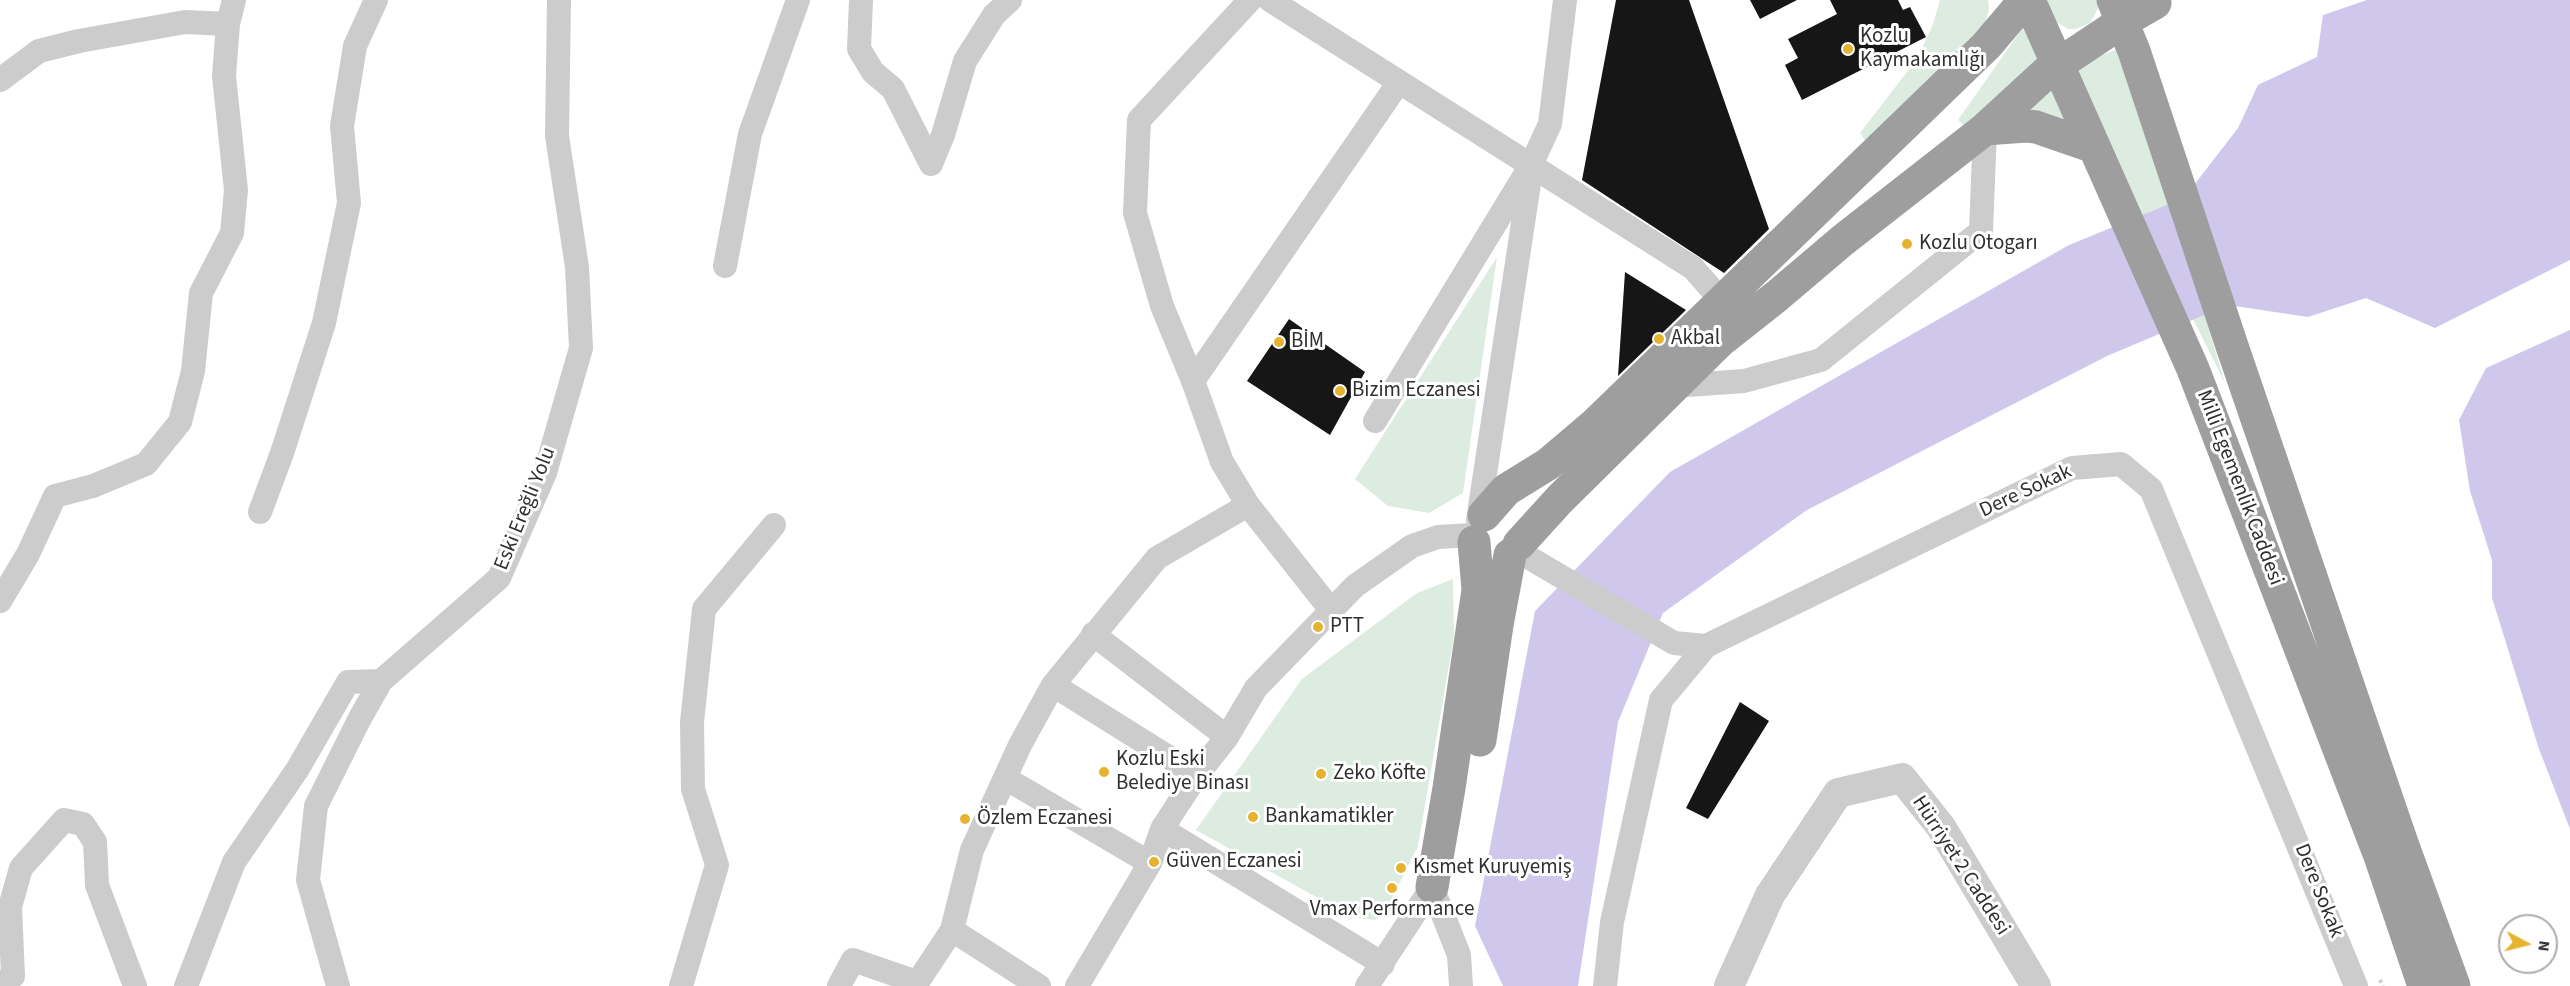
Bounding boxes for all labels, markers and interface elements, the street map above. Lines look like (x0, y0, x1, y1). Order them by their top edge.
place label: Kozlu Kaymakamlığı (1860, 24, 1985, 74)
marker: Kozlu Kaymakamlığı (1841, 42, 1855, 56)
place label: Kozlu Otogarı (1919, 231, 2038, 257)
marker: Kozlu Otogarı (1900, 237, 1914, 251)
place label: Akbal (1671, 326, 1720, 352)
place label: BİM (1291, 329, 1324, 355)
marker: Akbal (1652, 332, 1666, 346)
marker: BİM (1272, 335, 1286, 349)
place label: Bizim Eczanesi (1352, 378, 1481, 404)
marker: Bizim Eczanesi (1333, 384, 1347, 398)
street label: Milli Egemenlik Caddesi (2190, 387, 2288, 589)
street label: Eski Ereğli Yolu (490, 444, 562, 574)
street label: Dere Sokak (1976, 460, 2076, 524)
place label: PTT (1330, 614, 1364, 640)
marker: PTT (1311, 620, 1325, 634)
place label: Kozlu Eski Belediye Binası (1116, 747, 1249, 797)
place label: Zeko Köfte (1333, 761, 1426, 787)
marker: Kozlu Eski Belediye Binası (1097, 765, 1111, 779)
marker: Zeko Köfte (1314, 767, 1328, 781)
street label: Hürriyet 2 Caddesi (1906, 792, 2014, 940)
place label: Bankamatikler (1265, 804, 1394, 830)
place label: Özlem Eczanesi (977, 806, 1112, 832)
marker: Bankamatikler (1246, 810, 1260, 824)
marker: Özlem Eczanesi (958, 812, 972, 826)
street label: Dere Sokak (2288, 840, 2348, 942)
place label: Güven Eczanesi (1166, 849, 1302, 875)
marker: Güven Eczanesi (1147, 855, 1161, 869)
place label: Kısmet Kuruyemiş (1413, 855, 1572, 881)
marker: Kısmet Kuruyemiş (1394, 861, 1408, 875)
marker: Vmax Performance (1385, 881, 1399, 895)
place label: Vmax Performance (1310, 897, 1474, 923)
north arrow (2498, 914, 2558, 974)
text: N (2532, 939, 2555, 953)

